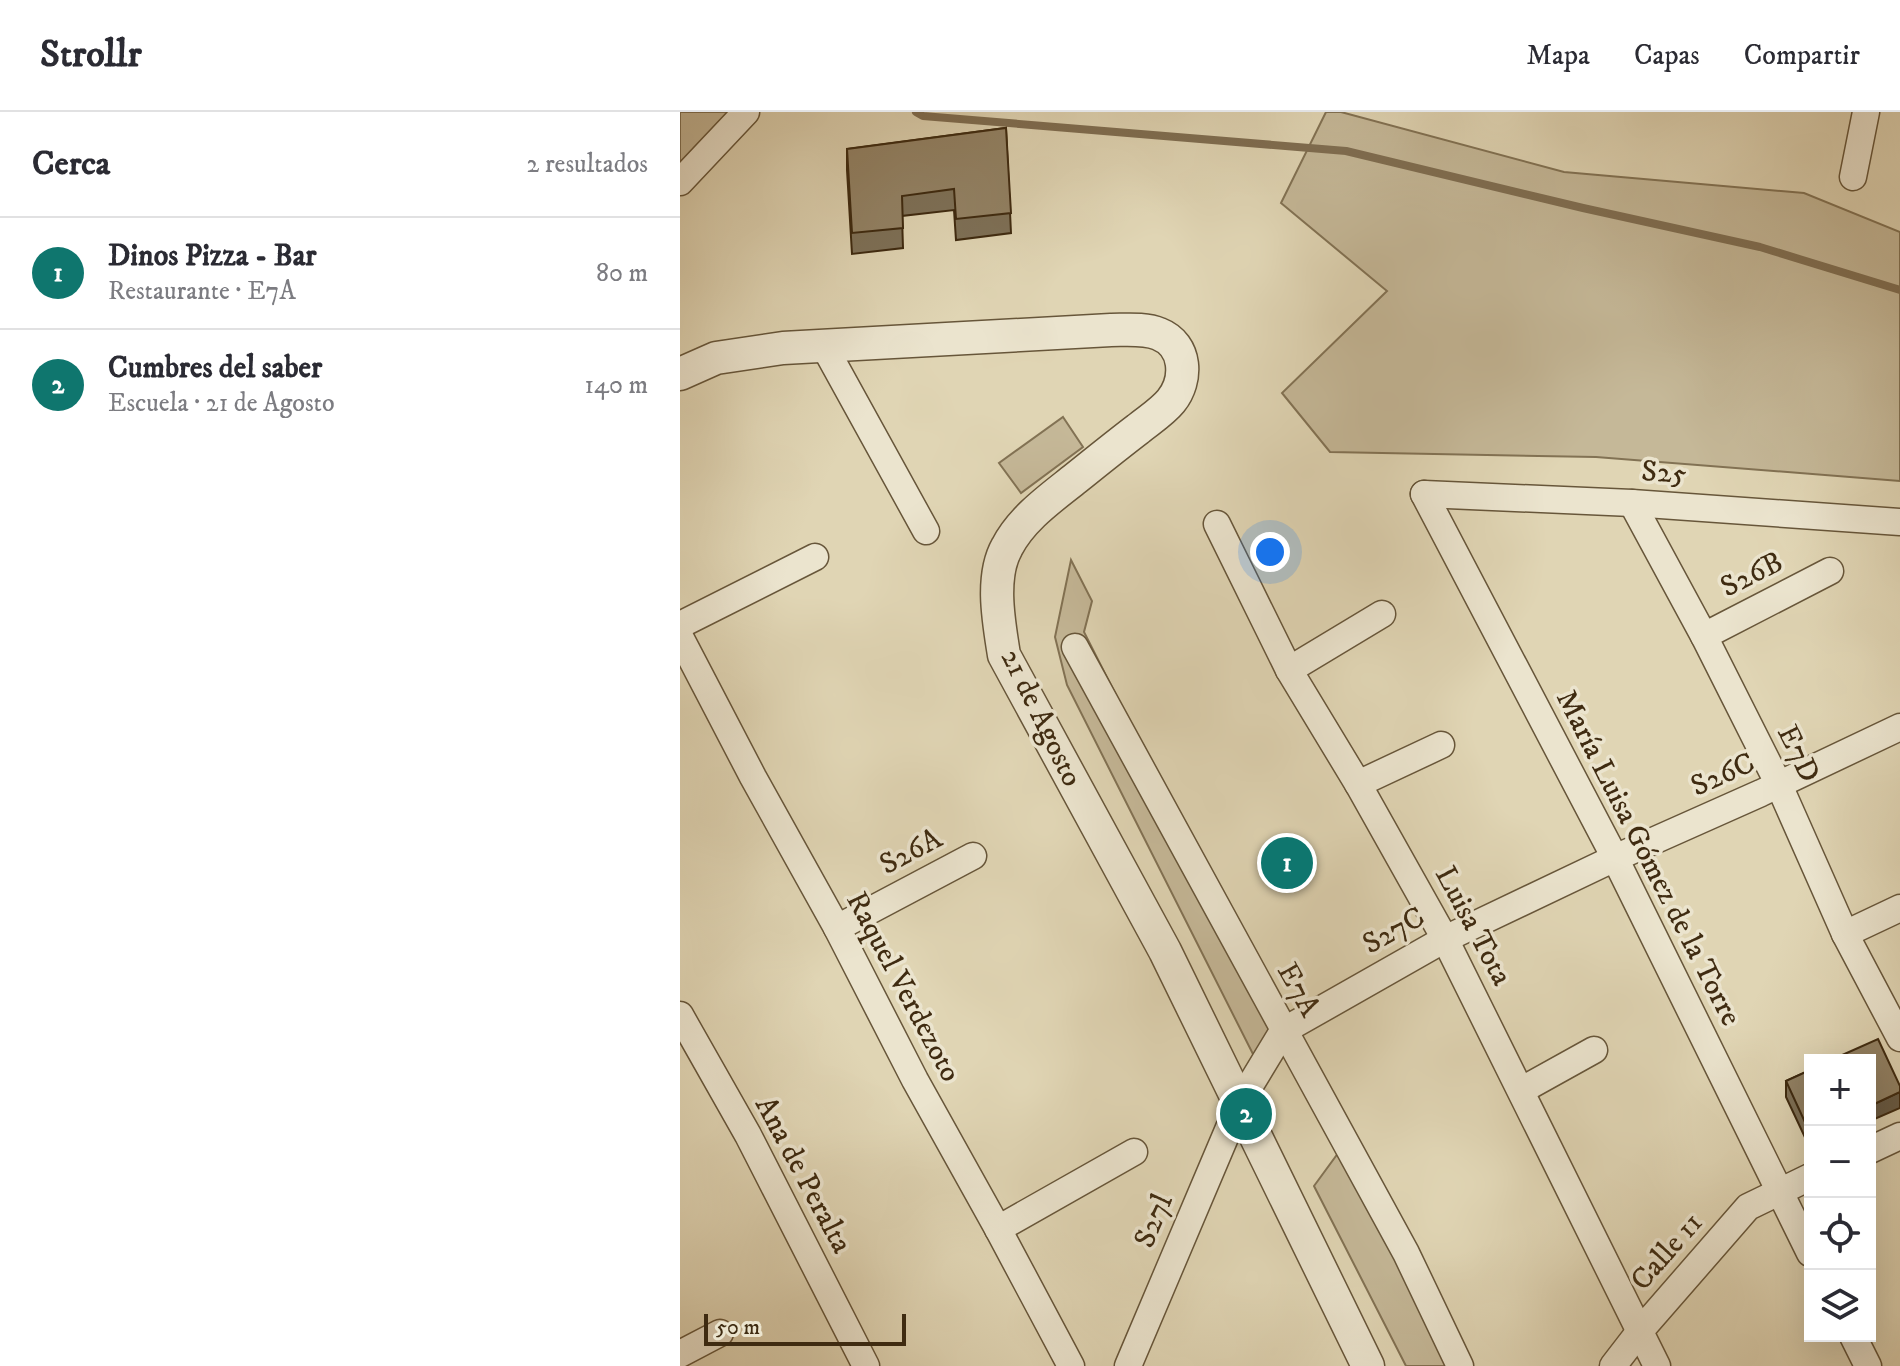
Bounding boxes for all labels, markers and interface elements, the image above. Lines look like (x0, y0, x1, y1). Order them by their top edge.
text: Strollr (40, 31, 142, 79)
text: Mapa (1526, 38, 1590, 73)
text: Capas (1634, 38, 1700, 73)
text: Compartir (1744, 38, 1860, 73)
text: Cerca (32, 143, 110, 185)
text: 2 resultados (527, 148, 648, 181)
text: Dinos Pizza - Bar (108, 238, 317, 275)
text: 1 (53, 257, 63, 290)
text: 80 m (596, 257, 648, 290)
text: Restaurante · E7A (108, 275, 296, 308)
text: Cumbres del saber (108, 350, 322, 387)
text: 2 (52, 369, 64, 402)
text: 140 m (584, 369, 648, 402)
text: Escuela · 21 de Agosto (108, 387, 335, 420)
street label: S25 (1640, 453, 1688, 493)
your location (1250, 532, 1290, 572)
street label: S26B (1715, 544, 1789, 606)
street label: 21 de Agosto (992, 643, 1090, 793)
street label: María Luisa Gómez de la Torre (1547, 684, 1749, 1032)
street label: E7D (1768, 719, 1828, 789)
street label: S26C (1685, 745, 1761, 805)
street label: S26A (874, 820, 949, 884)
pin: 1 (1261, 833, 1313, 893)
street label: Luisa Tota (1426, 860, 1520, 992)
street label: Raquel Verdezoto (837, 886, 969, 1088)
street label: S27C (1356, 899, 1432, 963)
street label: E7A (1268, 956, 1328, 1024)
map controls (1804, 1054, 1876, 1342)
button: + (1804, 1054, 1876, 1126)
pin: 2 (1220, 1084, 1272, 1144)
street label: Ana de Peralta (746, 1090, 860, 1260)
button: − (1804, 1126, 1876, 1198)
street label: S27l (1126, 1189, 1182, 1253)
button: locate (1804, 1198, 1876, 1270)
street label: Calle 11 (1623, 1205, 1711, 1299)
button: layers (1804, 1270, 1876, 1342)
scale bar (704, 1310, 906, 1346)
text: 50 m (716, 1314, 760, 1341)

